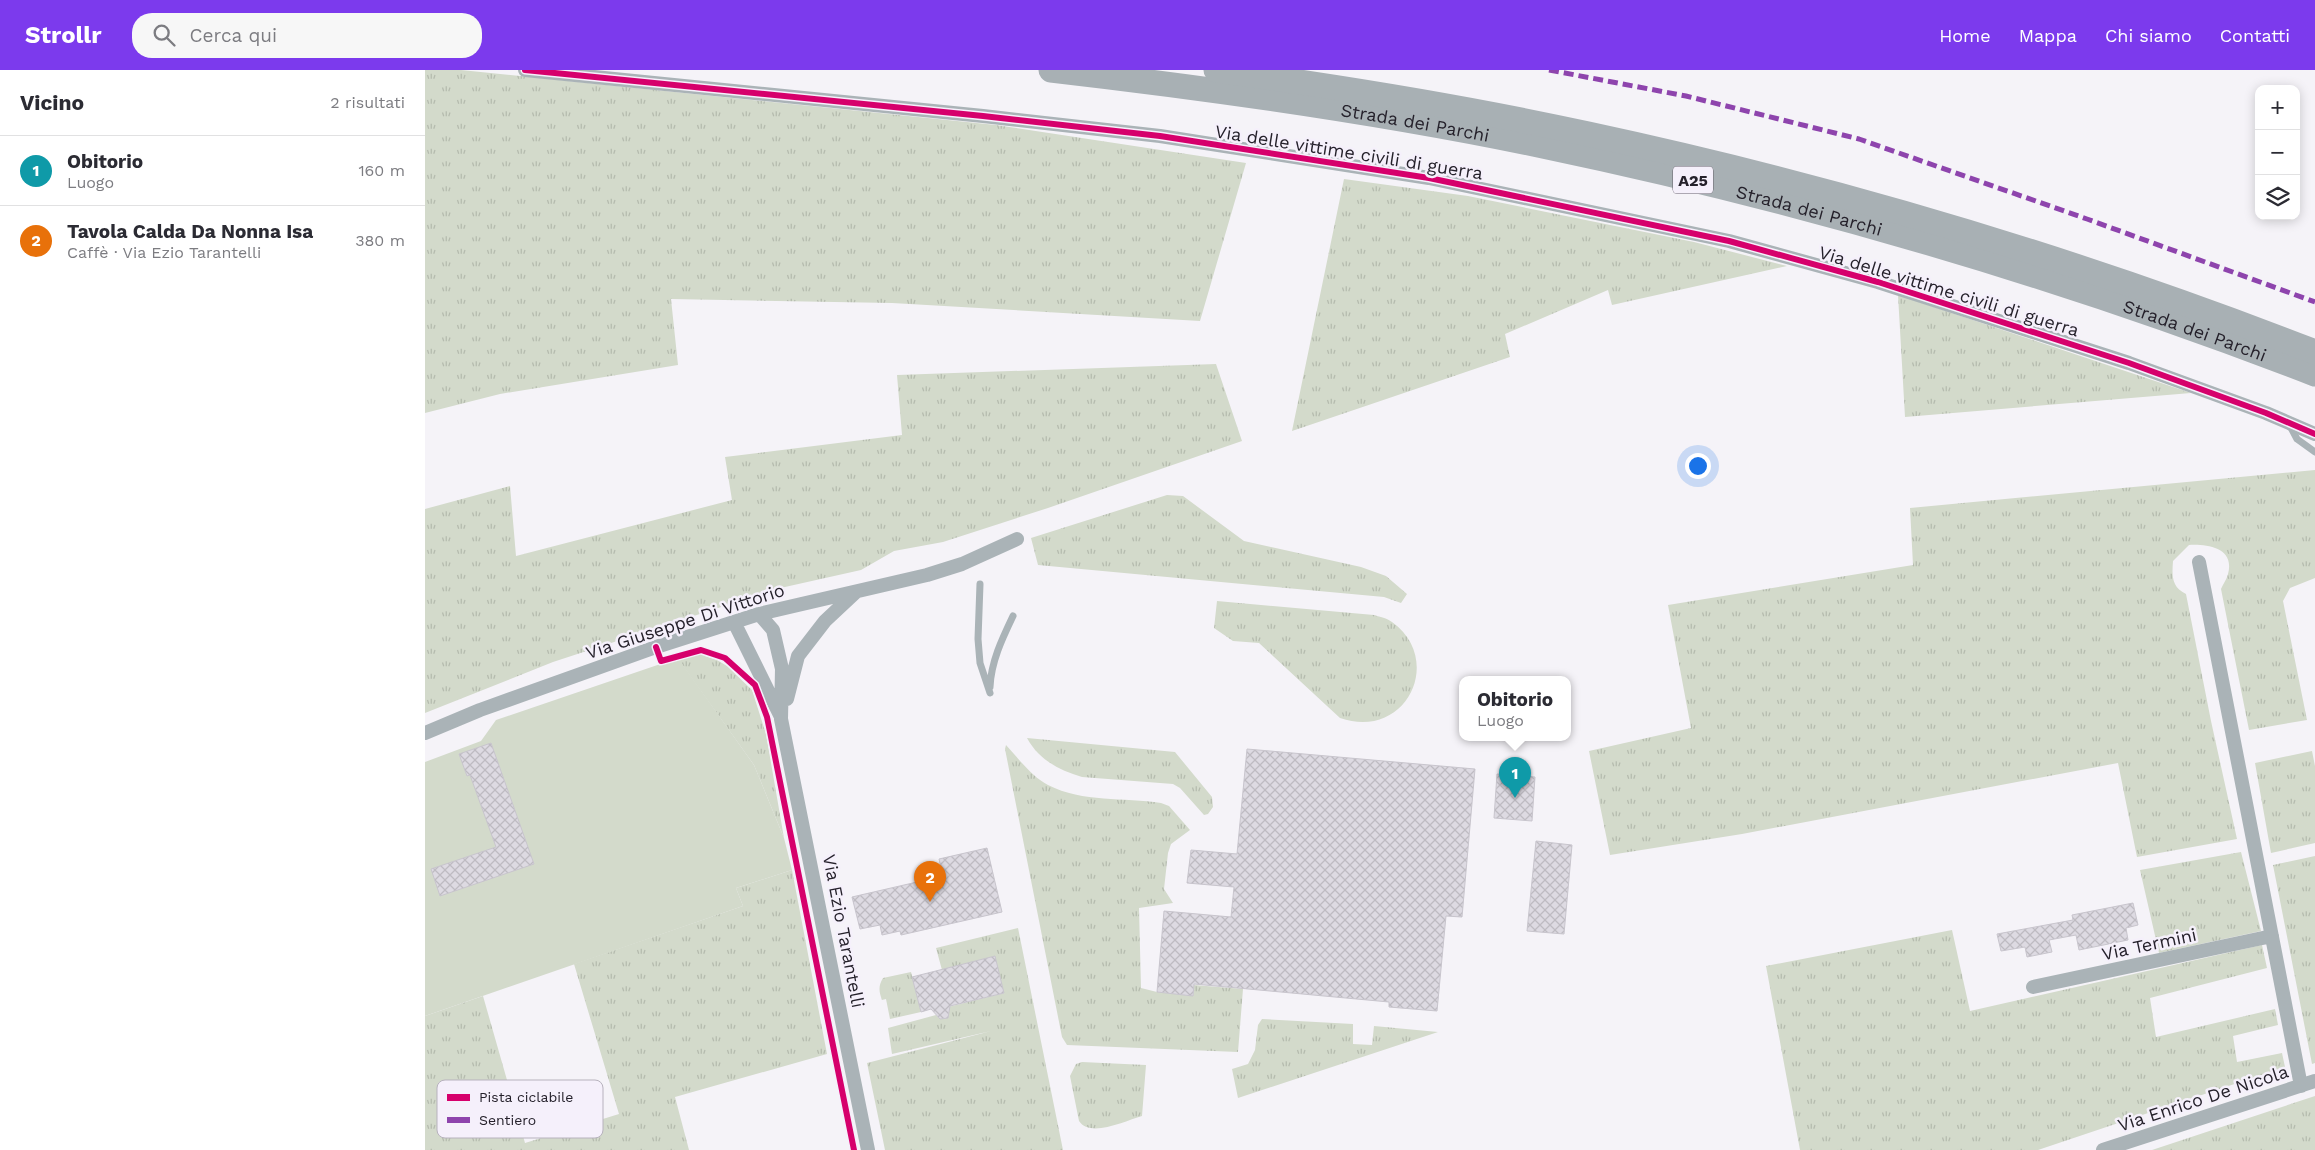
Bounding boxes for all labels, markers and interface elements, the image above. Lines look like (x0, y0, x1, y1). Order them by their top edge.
search box (132, 13, 482, 58)
text: Strollr (25, 21, 102, 49)
icon: search (150, 21, 178, 49)
text: Cerca qui (190, 24, 277, 47)
text: Home (1939, 25, 1991, 46)
text: Mappa (2019, 25, 2077, 46)
text: Chi siamo (2105, 25, 2192, 46)
text: Contatti (2220, 25, 2290, 46)
map controls (2255, 85, 2300, 220)
button: + (2255, 85, 2300, 130)
text: Vicino (20, 90, 84, 115)
text: 2 risultati (330, 93, 405, 112)
street label: Strada dei Parchi (1339, 99, 1491, 145)
street label: Via delle vittime civili di guerra (1214, 120, 1484, 184)
button: − (2255, 130, 2300, 175)
text: Obitorio (67, 150, 143, 173)
text: 1 (33, 161, 39, 180)
text: 160 m (358, 161, 405, 180)
road number: A25 (1673, 166, 1713, 194)
text: Luogo (67, 173, 114, 192)
button: layers (2255, 175, 2300, 220)
street label: Strada dei Parchi (1734, 180, 1885, 239)
text: Tavola Calda Da Nonna Isa (67, 220, 313, 243)
text: 2 (31, 231, 41, 250)
text: 380 m (355, 231, 405, 250)
street label: Via delle vittime civili di guerra (1816, 241, 2082, 341)
text: Caffè · Via Ezio Tarantelli (67, 243, 261, 262)
street label: Strada dei Parchi (2121, 295, 2270, 365)
your location (1685, 453, 1711, 479)
street label: Via Giuseppe Di Vittorio (583, 579, 787, 663)
popup (1459, 676, 1571, 741)
text: Obitorio (1477, 688, 1553, 711)
text: Luogo (1477, 711, 1524, 730)
pin: 1 (1499, 757, 1531, 798)
street label: Via Ezio Tarantelli (819, 852, 869, 1010)
pin: 2 (914, 861, 946, 902)
street label: Via Termini (2100, 924, 2198, 964)
street label: Via Enrico De Nicola (2115, 1060, 2291, 1136)
legend (437, 1080, 603, 1138)
text: Pista ciclabile (479, 1089, 573, 1105)
text: Sentiero (479, 1112, 536, 1128)

